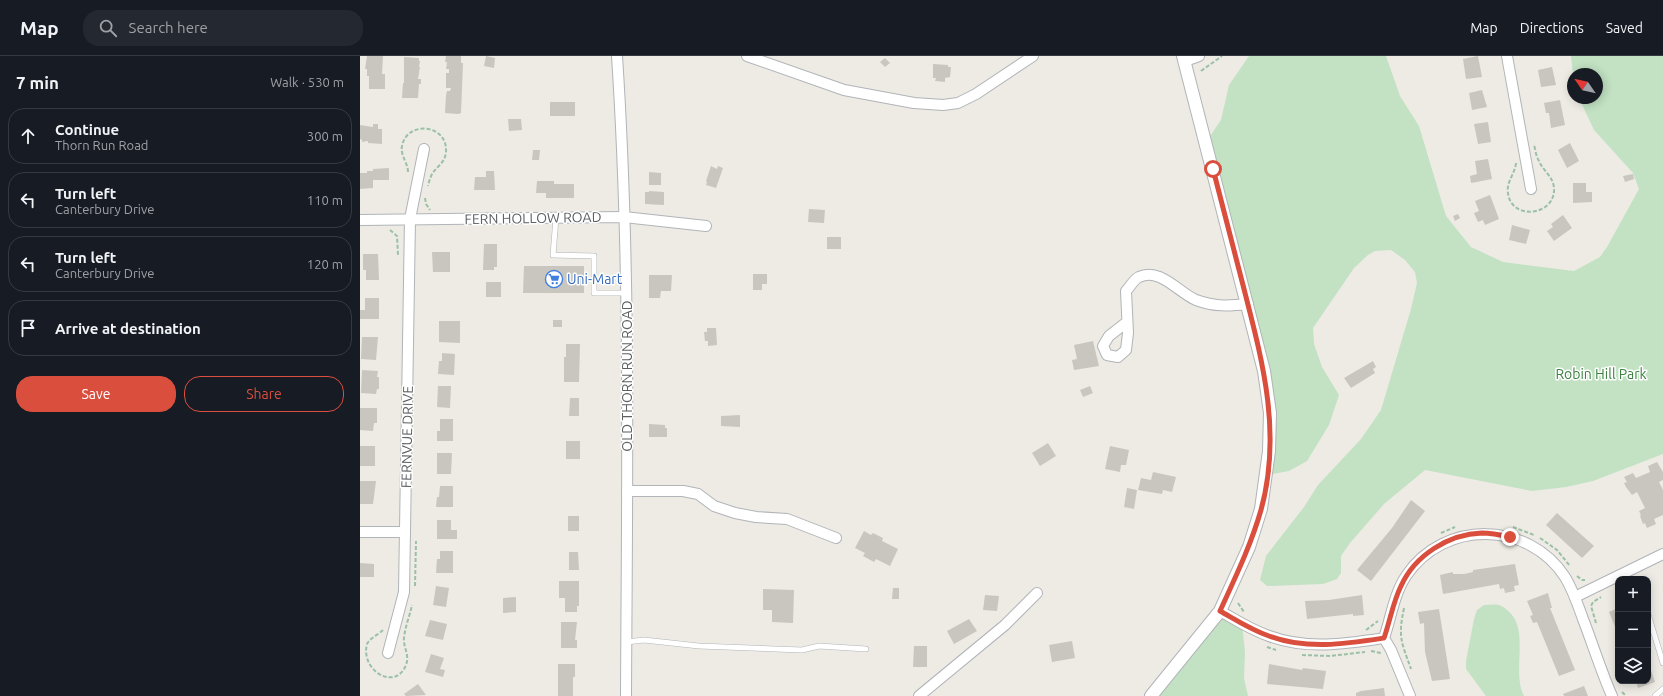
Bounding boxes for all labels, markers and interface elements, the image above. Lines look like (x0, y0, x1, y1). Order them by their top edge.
search box (83, 10, 363, 46)
text: Map (20, 17, 59, 39)
icon: search (97, 17, 119, 39)
text: Search here (129, 19, 208, 36)
text: Map (1470, 20, 1498, 36)
text: Directions (1520, 20, 1584, 36)
text: Saved (1606, 20, 1643, 36)
north arrow (1567, 68, 1603, 104)
text: 7 min (16, 73, 59, 92)
text: Walk · 530 m (270, 75, 344, 89)
text: Continue (55, 121, 119, 138)
icon: ahead (17, 125, 39, 147)
text: 300 m (307, 129, 343, 143)
text: Thorn Run Road (55, 138, 148, 152)
route start (1204, 160, 1222, 178)
text: Turn left (55, 185, 116, 202)
icon: left (17, 189, 39, 211)
text: 110 m (307, 193, 343, 207)
text: Canterbury Drive (55, 202, 155, 216)
street label: FERN HOLLOW ROAD (464, 209, 602, 227)
text: Turn left (55, 249, 116, 266)
icon: left (17, 253, 39, 275)
text: 120 m (307, 257, 343, 271)
text: Canterbury Drive (55, 266, 155, 280)
supermarket icon: Uni-Mart (544, 269, 564, 289)
place label: Uni-Mart (567, 271, 623, 287)
street label: OLD THORN RUN ROAD (619, 300, 635, 452)
icon: arrive (17, 317, 39, 339)
text: Arrive at destination (55, 320, 201, 337)
park label: Robin Hill Park (1555, 366, 1647, 382)
button: Save (16, 376, 176, 412)
button: Share (184, 376, 344, 412)
street label: FERNVUE DRIVE (398, 386, 416, 488)
route end (1501, 528, 1519, 546)
map controls (1615, 576, 1651, 684)
button: + (1615, 576, 1651, 612)
button: − (1615, 612, 1651, 648)
button: layers (1615, 648, 1651, 684)

